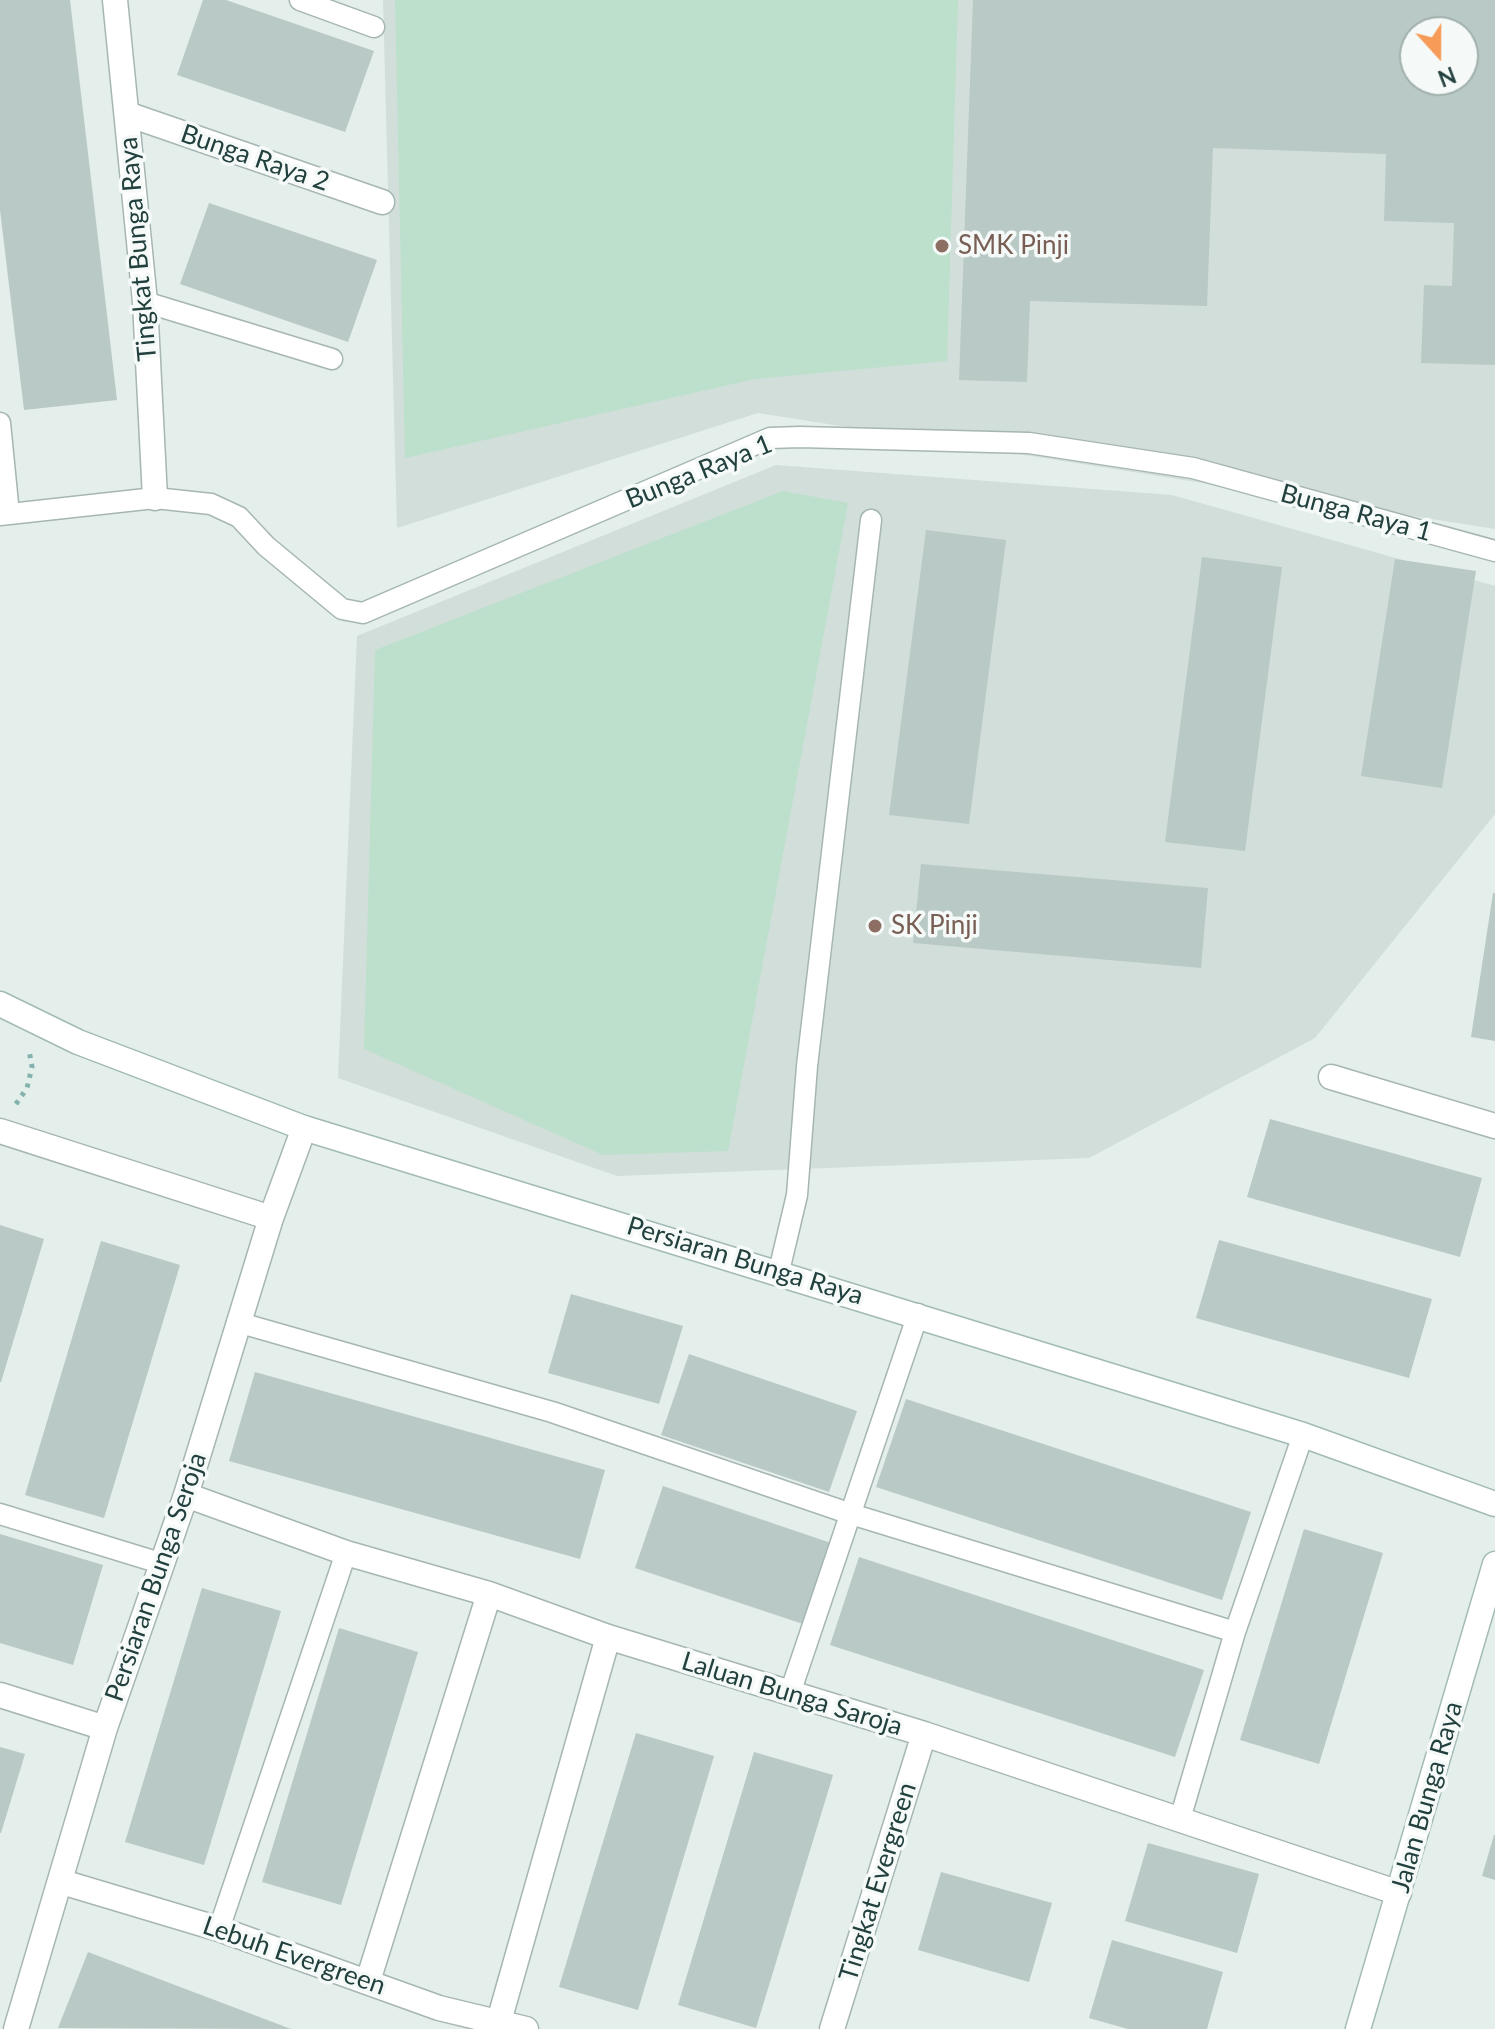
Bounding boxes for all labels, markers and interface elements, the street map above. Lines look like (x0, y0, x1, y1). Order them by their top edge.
north arrow (1399, 16, 1479, 96)
text: N (1434, 61, 1460, 93)
street label: Bunga Raya 2 (177, 118, 333, 198)
street label: Tingkat Bunga Raya (113, 136, 163, 362)
place label: SMK Pinji (958, 230, 1069, 262)
marker: SMK Pinji (933, 237, 951, 255)
street label: Bunga Raya 1 (621, 428, 777, 516)
street label: Bunga Raya 1 (1277, 478, 1435, 548)
place label: SK Pinji (891, 910, 978, 942)
marker: SK Pinji (866, 917, 884, 935)
street label: Persiaran Bunga Raya (623, 1210, 867, 1312)
street label: Persiaran Bunga Seroja (99, 1449, 213, 1705)
street label: Laluan Bunga Saroja (678, 1646, 906, 1742)
street label: Jalan Bunga Raya (1385, 1698, 1469, 1896)
street label: Tingkat Evergreen (833, 1779, 923, 1985)
street label: Lebuh Evergreen (199, 1910, 389, 2002)

